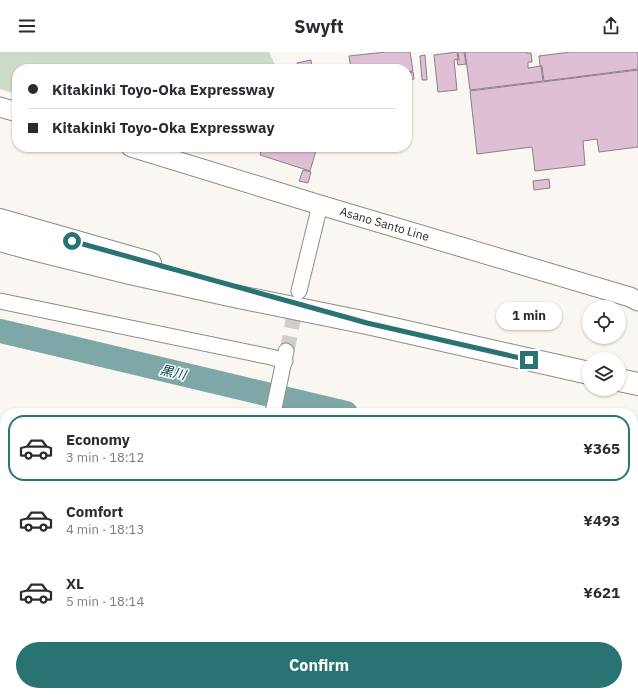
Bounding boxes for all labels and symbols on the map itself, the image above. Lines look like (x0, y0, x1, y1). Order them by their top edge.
street label: Asano Santo Line (338, 203, 432, 244)
route start (63, 232, 81, 250)
callout: 1 min (496, 302, 562, 330)
route end (520, 351, 538, 369)
water label: 黒川 (158, 361, 189, 384)

